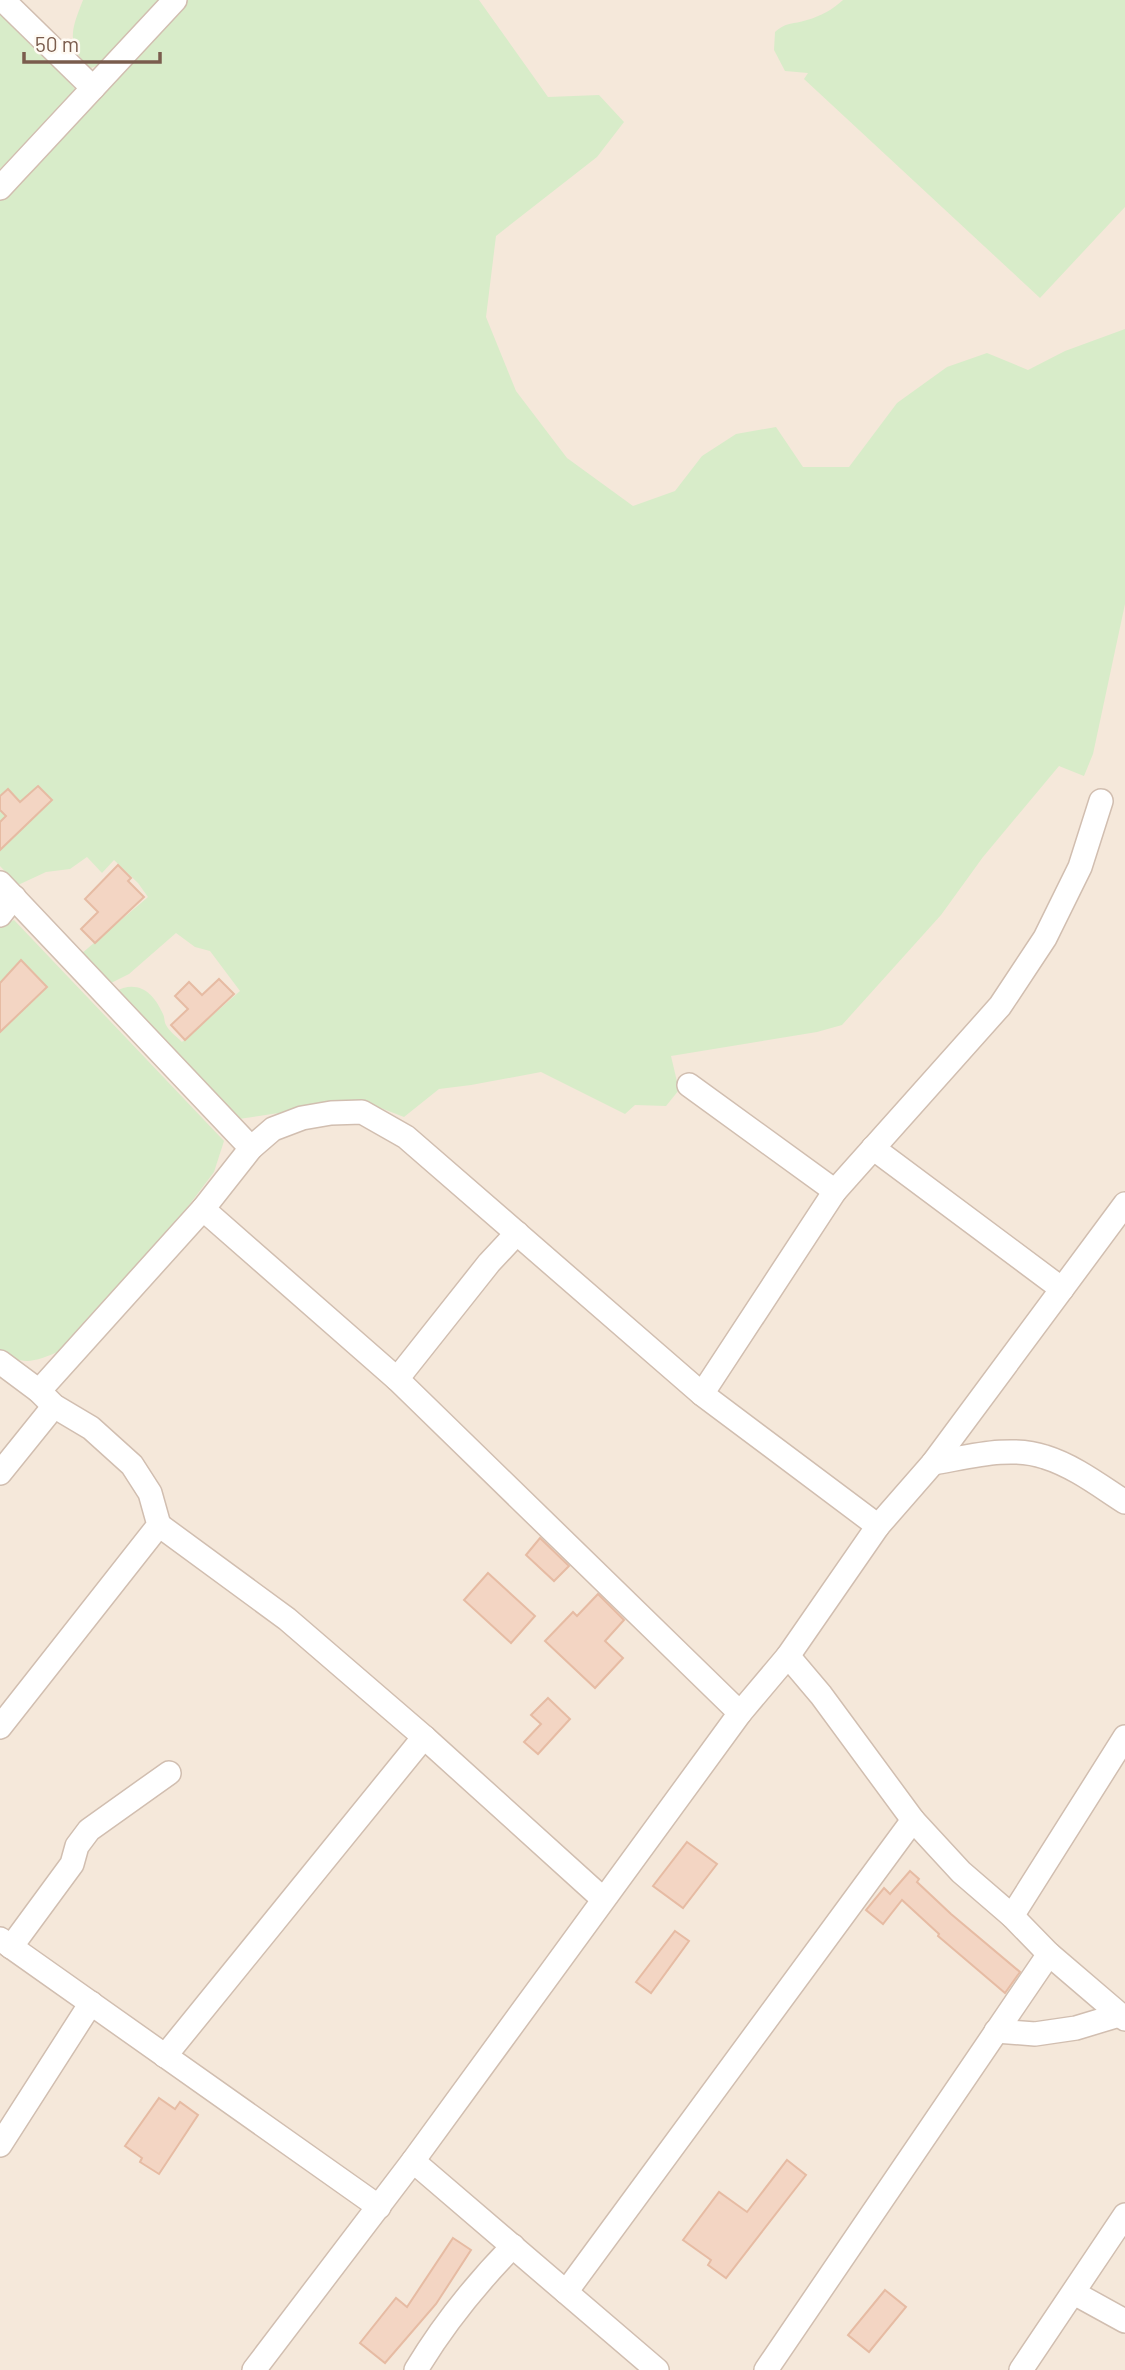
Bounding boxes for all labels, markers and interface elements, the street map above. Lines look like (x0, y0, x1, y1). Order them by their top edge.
scale bar (24, 21, 161, 65)
text: 50 m (35, 31, 79, 56)

